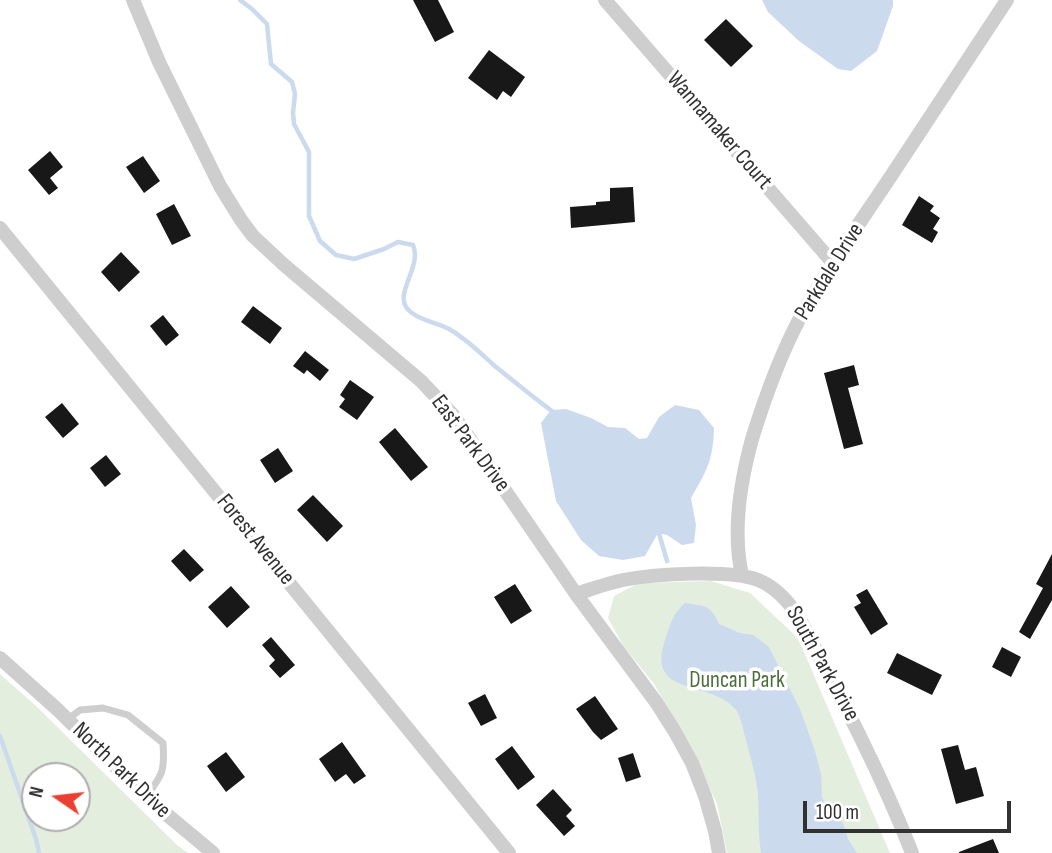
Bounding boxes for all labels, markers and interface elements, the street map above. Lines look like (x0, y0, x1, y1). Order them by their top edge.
street label: Wannamaker Court (660, 66, 778, 196)
street label: Parkdale Drive (789, 218, 871, 326)
street label: East Park Drive (425, 390, 515, 498)
street label: Forest Avenue (210, 489, 300, 591)
street label: South Park Drive (779, 602, 865, 726)
park label: Duncan Park (689, 667, 785, 695)
street label: North Park Drive (66, 717, 176, 825)
north arrow (21, 762, 91, 832)
text: N (25, 785, 49, 800)
scale bar (807, 786, 1015, 830)
text: 100 m (816, 800, 859, 825)

